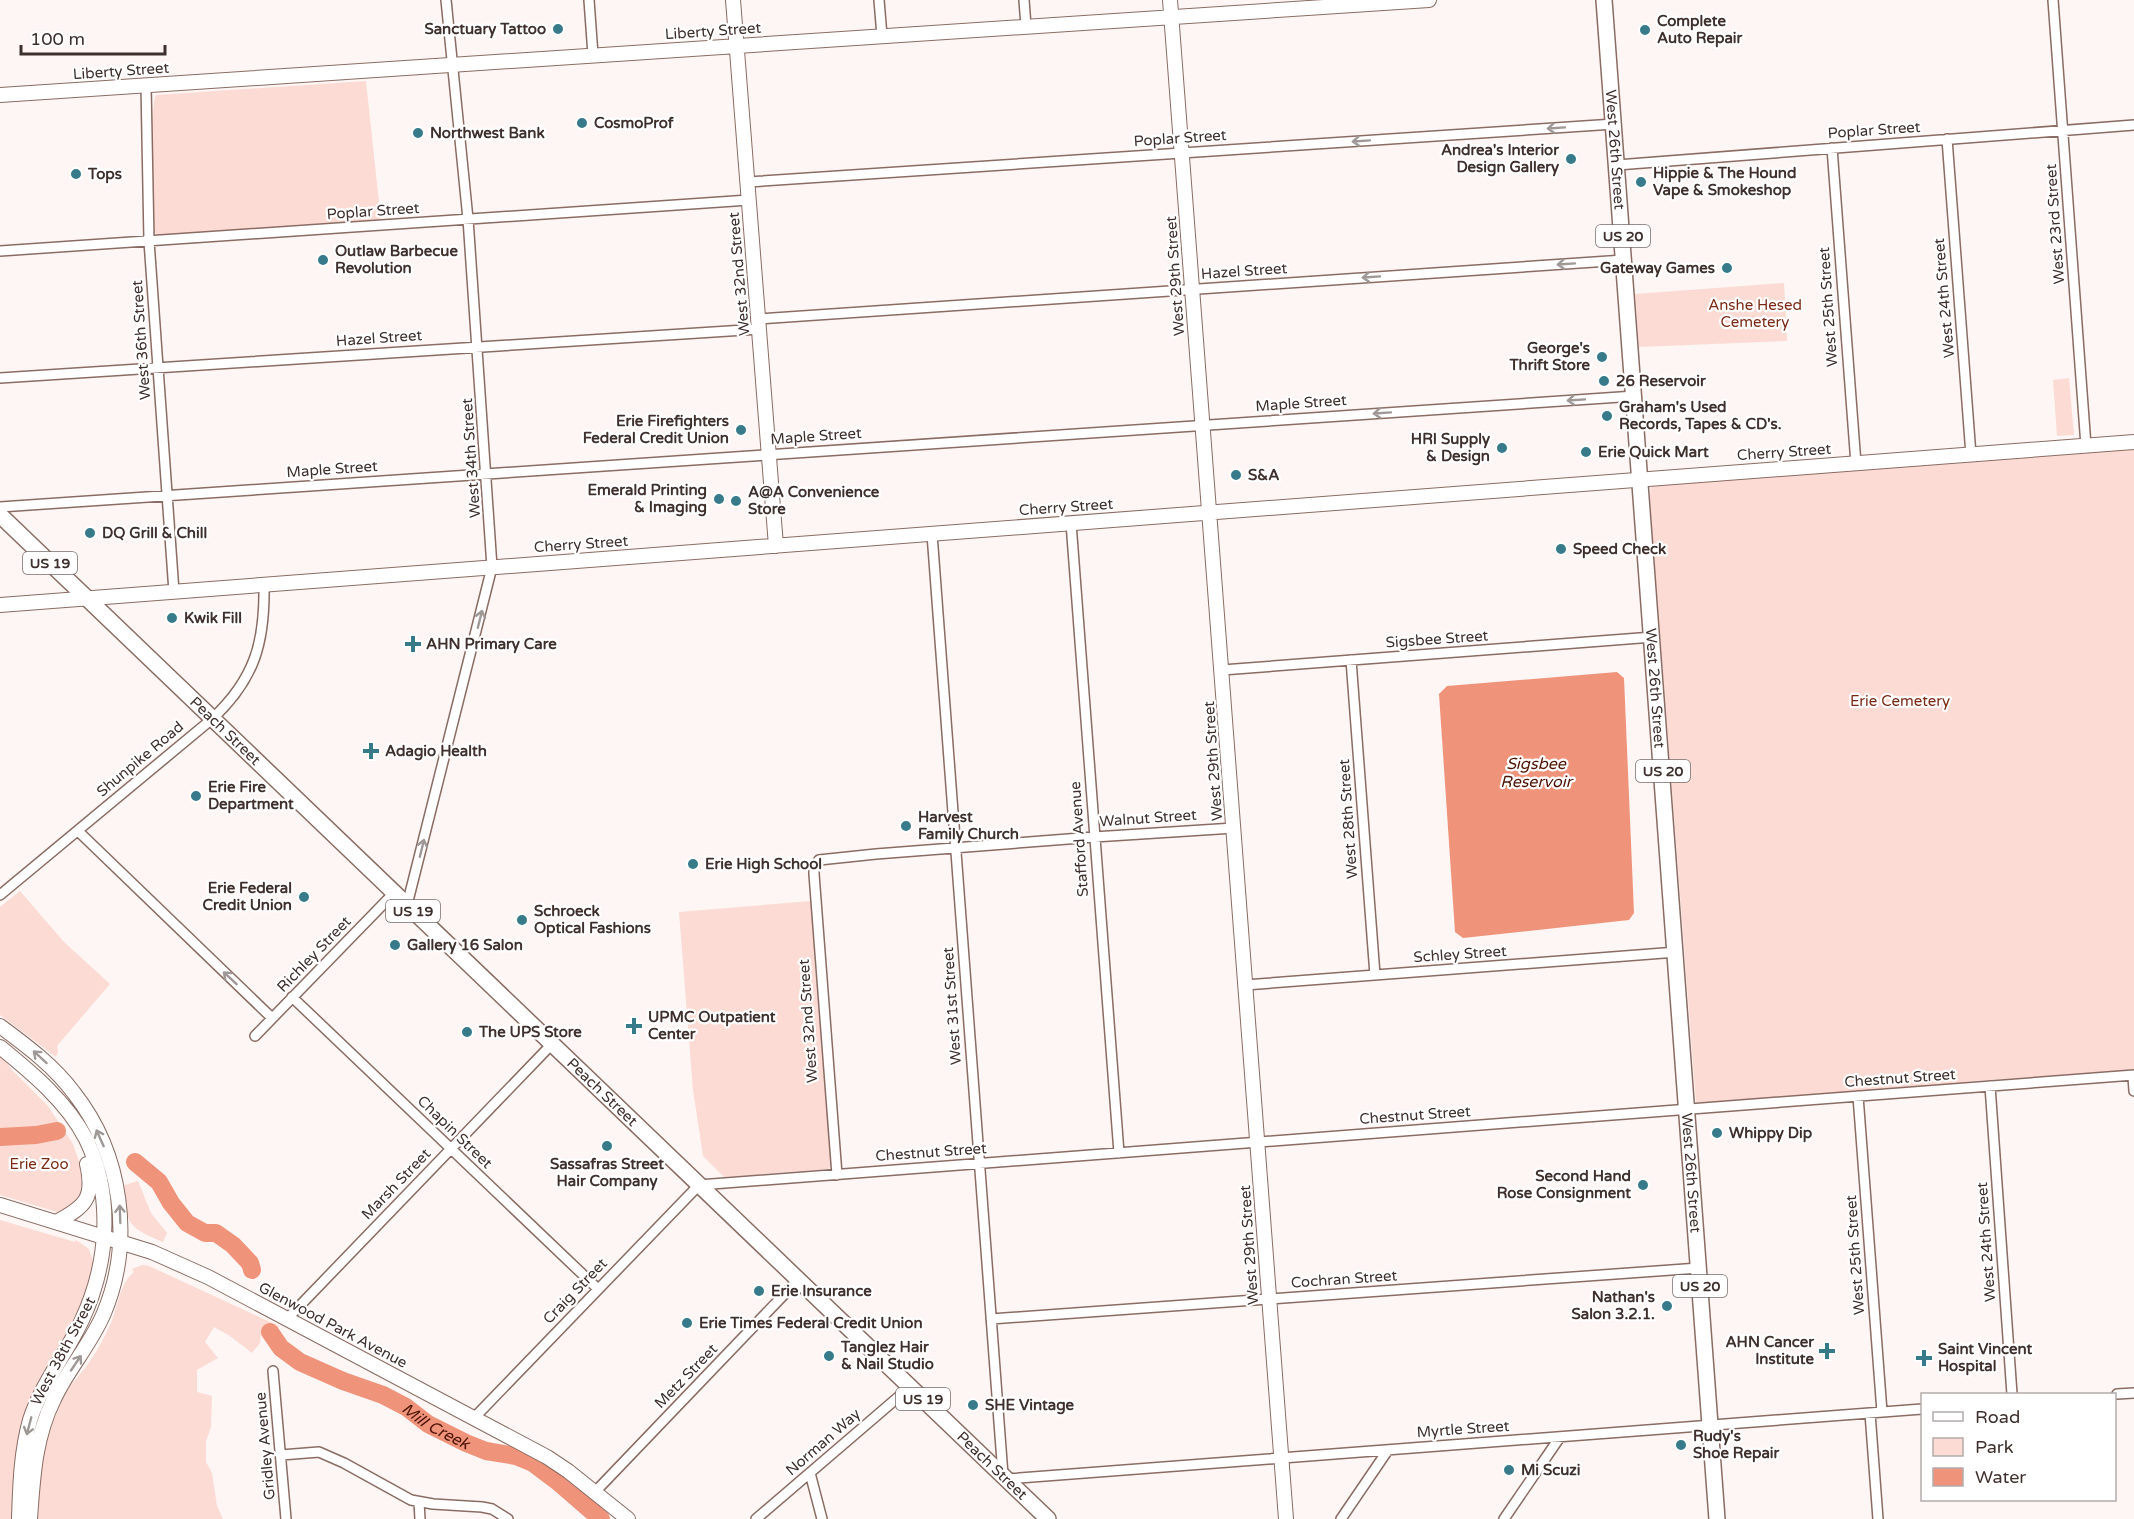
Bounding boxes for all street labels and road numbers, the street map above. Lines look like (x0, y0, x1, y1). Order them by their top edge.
street label: Liberty Street (664, 19, 762, 43)
street label: Liberty Street (72, 59, 170, 83)
street label: West 26th Street (1602, 89, 1629, 211)
street label: Poplar Street (1827, 118, 1921, 142)
street label: Poplar Street (1133, 126, 1227, 150)
street label: West 23rd Street (2042, 163, 2068, 285)
street label: Poplar Street (326, 199, 420, 223)
street label: West 32nd Street (725, 211, 753, 337)
street label: West 29th Street (1162, 215, 1188, 337)
road number: US 20 (1596, 225, 1650, 247)
street label: West 24th Street (1930, 237, 1958, 359)
street label: West 25th Street (1815, 246, 1841, 368)
street label: Hazel Street (1200, 259, 1288, 283)
street label: West 36th Street (128, 279, 154, 401)
street label: Hazel Street (335, 326, 423, 350)
street label: Maple Street (1255, 391, 1347, 415)
street label: West 34th Street (458, 397, 484, 519)
street label: Maple Street (770, 424, 862, 448)
street label: Cherry Street (1736, 440, 1832, 464)
street label: Maple Street (286, 457, 378, 481)
street label: Cherry Street (1018, 495, 1114, 519)
street label: Cherry Street (533, 532, 629, 556)
road number: US 19 (23, 552, 77, 574)
street label: Sigsbee Street (1385, 626, 1489, 652)
street label: West 26th Street (1642, 627, 1669, 749)
street label: Peach Street (186, 693, 264, 769)
street label: West 29th Street (1200, 700, 1226, 822)
street label: Shunpike Road (93, 717, 187, 801)
street label: West 28th Street (1335, 758, 1361, 880)
road number: US 20 (1636, 760, 1690, 782)
street label: Stafford Avenue (1066, 781, 1092, 897)
street label: Walnut Street (1099, 806, 1197, 830)
road number: US 19 (386, 900, 440, 922)
street label: Richley Street (273, 912, 355, 996)
street label: Schley Street (1413, 942, 1507, 966)
street label: West 31st Street (939, 946, 965, 1066)
street label: West 32nd Street (795, 958, 821, 1083)
street label: Peach Street (563, 1054, 641, 1130)
street label: Chestnut Street (1844, 1065, 1957, 1091)
street label: Chapin Street (414, 1092, 496, 1172)
street label: Chestnut Street (1359, 1102, 1472, 1128)
street label: West 26th Street (1678, 1112, 1705, 1234)
street label: Chestnut Street (875, 1139, 988, 1165)
street label: Marsh Street (358, 1145, 435, 1223)
street label: West 24th Street (1973, 1181, 1999, 1303)
street label: West 29th Street (1236, 1184, 1262, 1306)
street label: West 25th Street (1842, 1194, 1868, 1316)
street label: Craig Street (539, 1254, 611, 1328)
street label: Cochran Street (1290, 1266, 1398, 1292)
road number: US 20 (1673, 1275, 1727, 1297)
street label: Glenwood Park Avenue (256, 1278, 410, 1372)
street label: West 38th Street (27, 1293, 99, 1408)
street label: Metz Street (651, 1340, 721, 1412)
road number: US 19 (896, 1388, 950, 1410)
street label: Gridley Avenue (251, 1391, 279, 1501)
street label: Norman Way (782, 1405, 864, 1479)
street label: Myrtle Street (1416, 1417, 1510, 1441)
street label: Peach Street (953, 1428, 1031, 1504)

